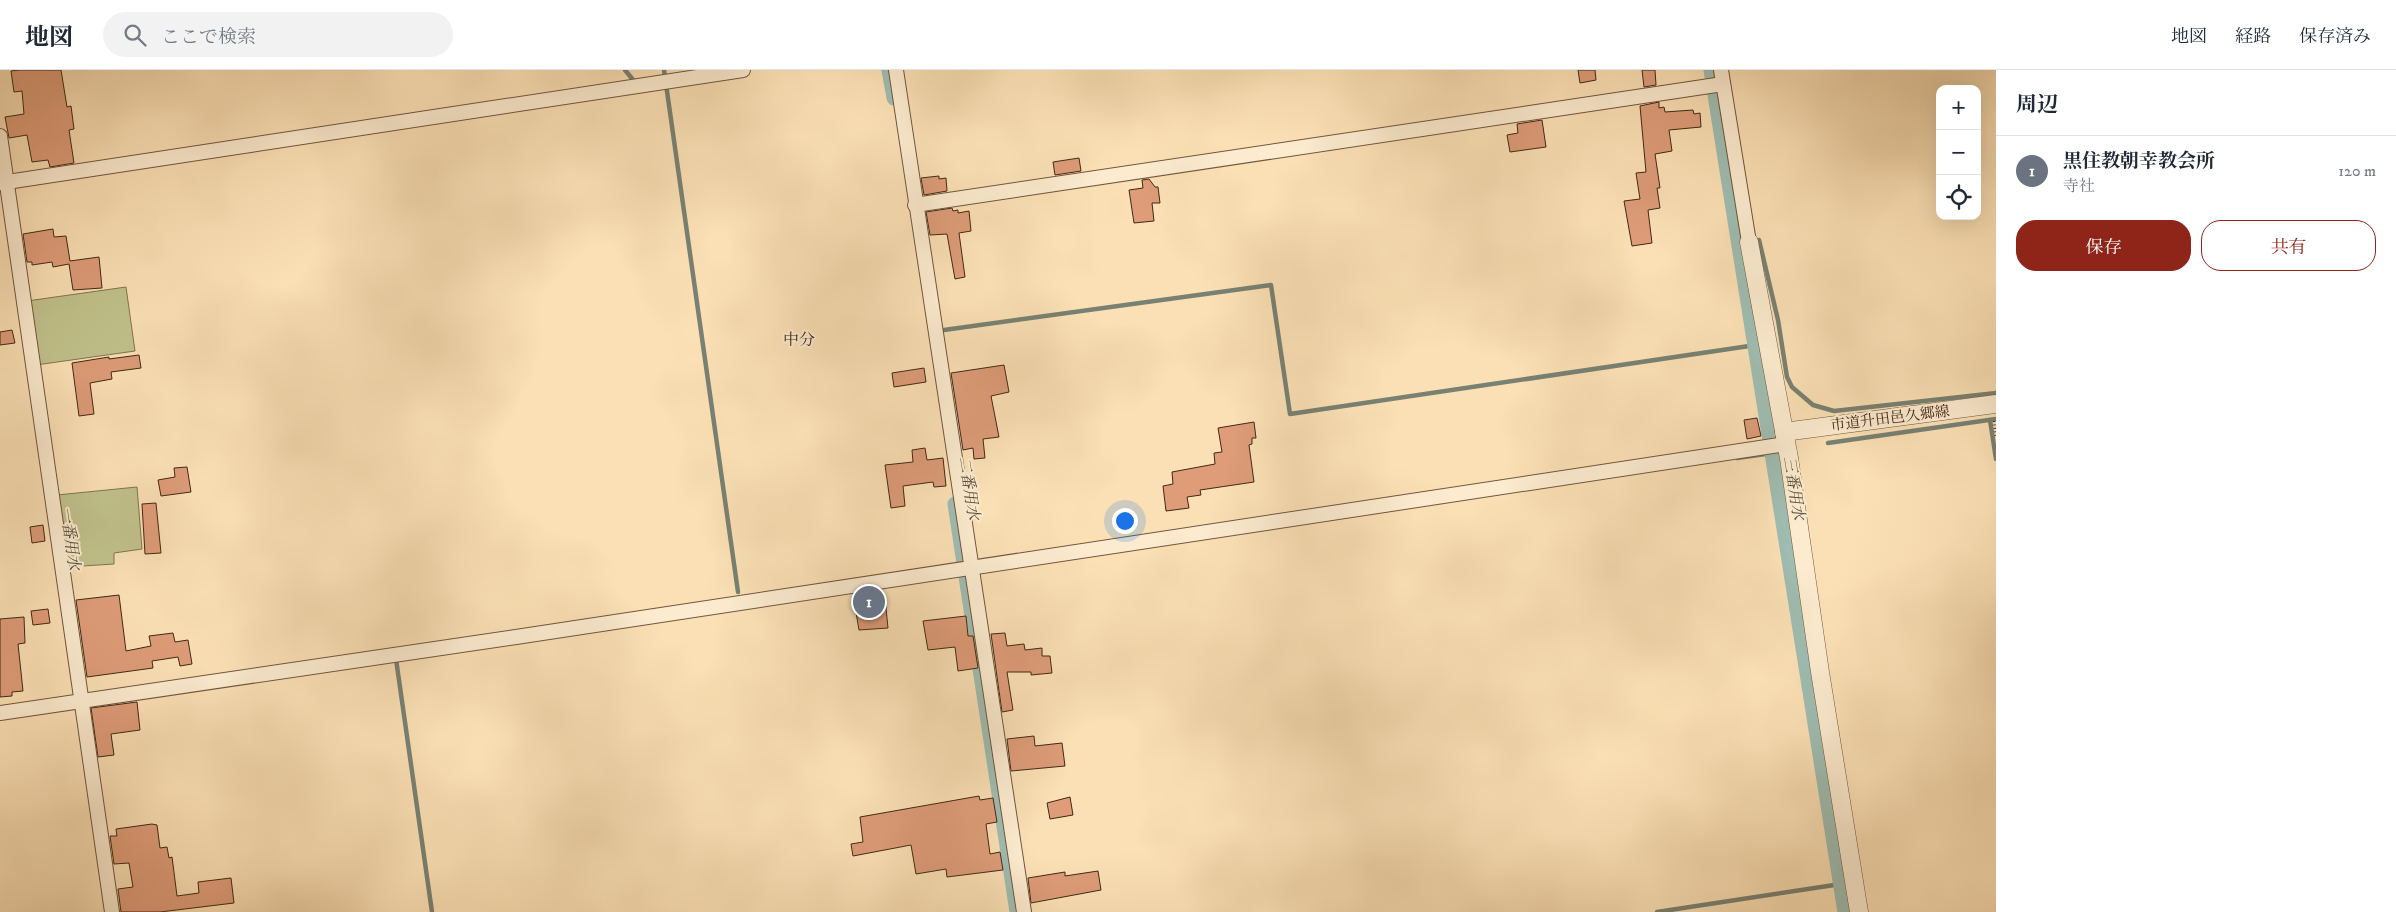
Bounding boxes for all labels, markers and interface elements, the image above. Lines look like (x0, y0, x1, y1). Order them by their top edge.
search box (103, 12, 453, 57)
icon: search (121, 21, 149, 49)
text: 地図 (25, 23, 73, 53)
text: ここで検索 (161, 26, 256, 49)
text: 地図 (2171, 26, 2207, 48)
text: 経路 (2235, 26, 2271, 48)
text: 保存済み (2299, 26, 2371, 48)
map controls (1936, 85, 1981, 220)
button: + (1936, 85, 1981, 130)
text: 周辺 (2016, 92, 2058, 118)
button: − (1936, 130, 1981, 175)
text: 黒住教朝幸教会所 (2063, 150, 2215, 173)
text: 1 (2029, 161, 2035, 181)
text: 120 m (2338, 161, 2376, 181)
button: locate (1936, 175, 1981, 220)
text: 寺社 (2063, 176, 2095, 196)
button: 保存 (2016, 220, 2191, 271)
button: 共有 (2201, 220, 2376, 271)
district label: 中分 (783, 330, 815, 350)
street label: 市道升田邑久郷線 (1829, 402, 1951, 435)
water label: 二番用水 (954, 455, 984, 523)
water label: 三番用水 (1779, 455, 1809, 523)
water label: 一番用水 (56, 505, 85, 573)
your location (1112, 508, 1138, 534)
pin: 1 (853, 583, 885, 621)

